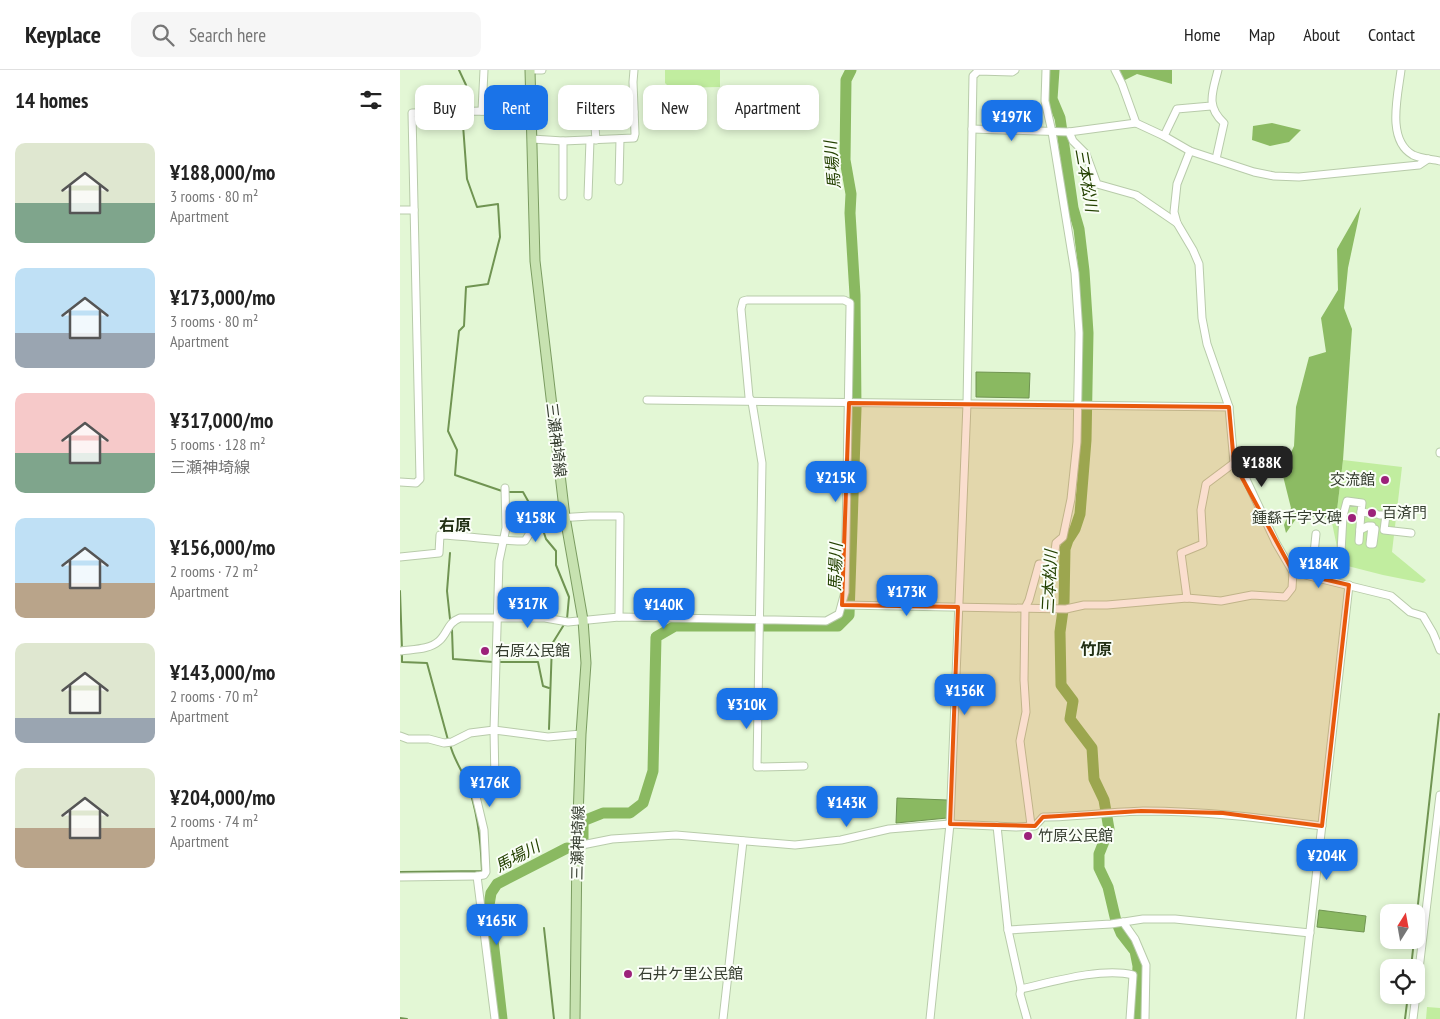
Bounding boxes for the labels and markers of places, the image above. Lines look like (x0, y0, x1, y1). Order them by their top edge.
pin: ¥197K (977, 100, 1047, 142)
pin: ¥188K (1227, 446, 1297, 488)
pin: ¥215K (801, 460, 871, 503)
place label: 交流館 (1330, 470, 1375, 489)
marker: 交流館 (1379, 474, 1391, 486)
pin: ¥158K (501, 500, 571, 543)
place label: 百済門 (1382, 503, 1427, 522)
marker: 百済門 (1366, 507, 1378, 519)
place label: 鍾繇千字文碑 (1252, 508, 1342, 527)
marker: 鍾繇千字文碑 (1346, 512, 1358, 524)
pin: ¥184K (1284, 546, 1354, 589)
pin: ¥173K (872, 574, 942, 617)
pin: ¥317K (493, 586, 563, 629)
pin: ¥140K (629, 588, 699, 630)
place label: 右原公民館 (495, 641, 570, 660)
marker: 右原公民館 (479, 645, 491, 657)
pin: ¥156K (930, 674, 1000, 716)
pin: ¥310K (712, 688, 782, 730)
pin: ¥176K (455, 766, 525, 808)
pin: ¥143K (812, 786, 882, 828)
place label: 竹原公民館 (1038, 826, 1113, 845)
marker: 竹原公民館 (1022, 830, 1034, 842)
pin: ¥204K (1292, 838, 1362, 881)
pin: ¥165K (462, 904, 532, 946)
place label: 石井ケ里公民館 (638, 964, 743, 983)
marker: 石井ケ里公民館 (622, 968, 634, 980)

